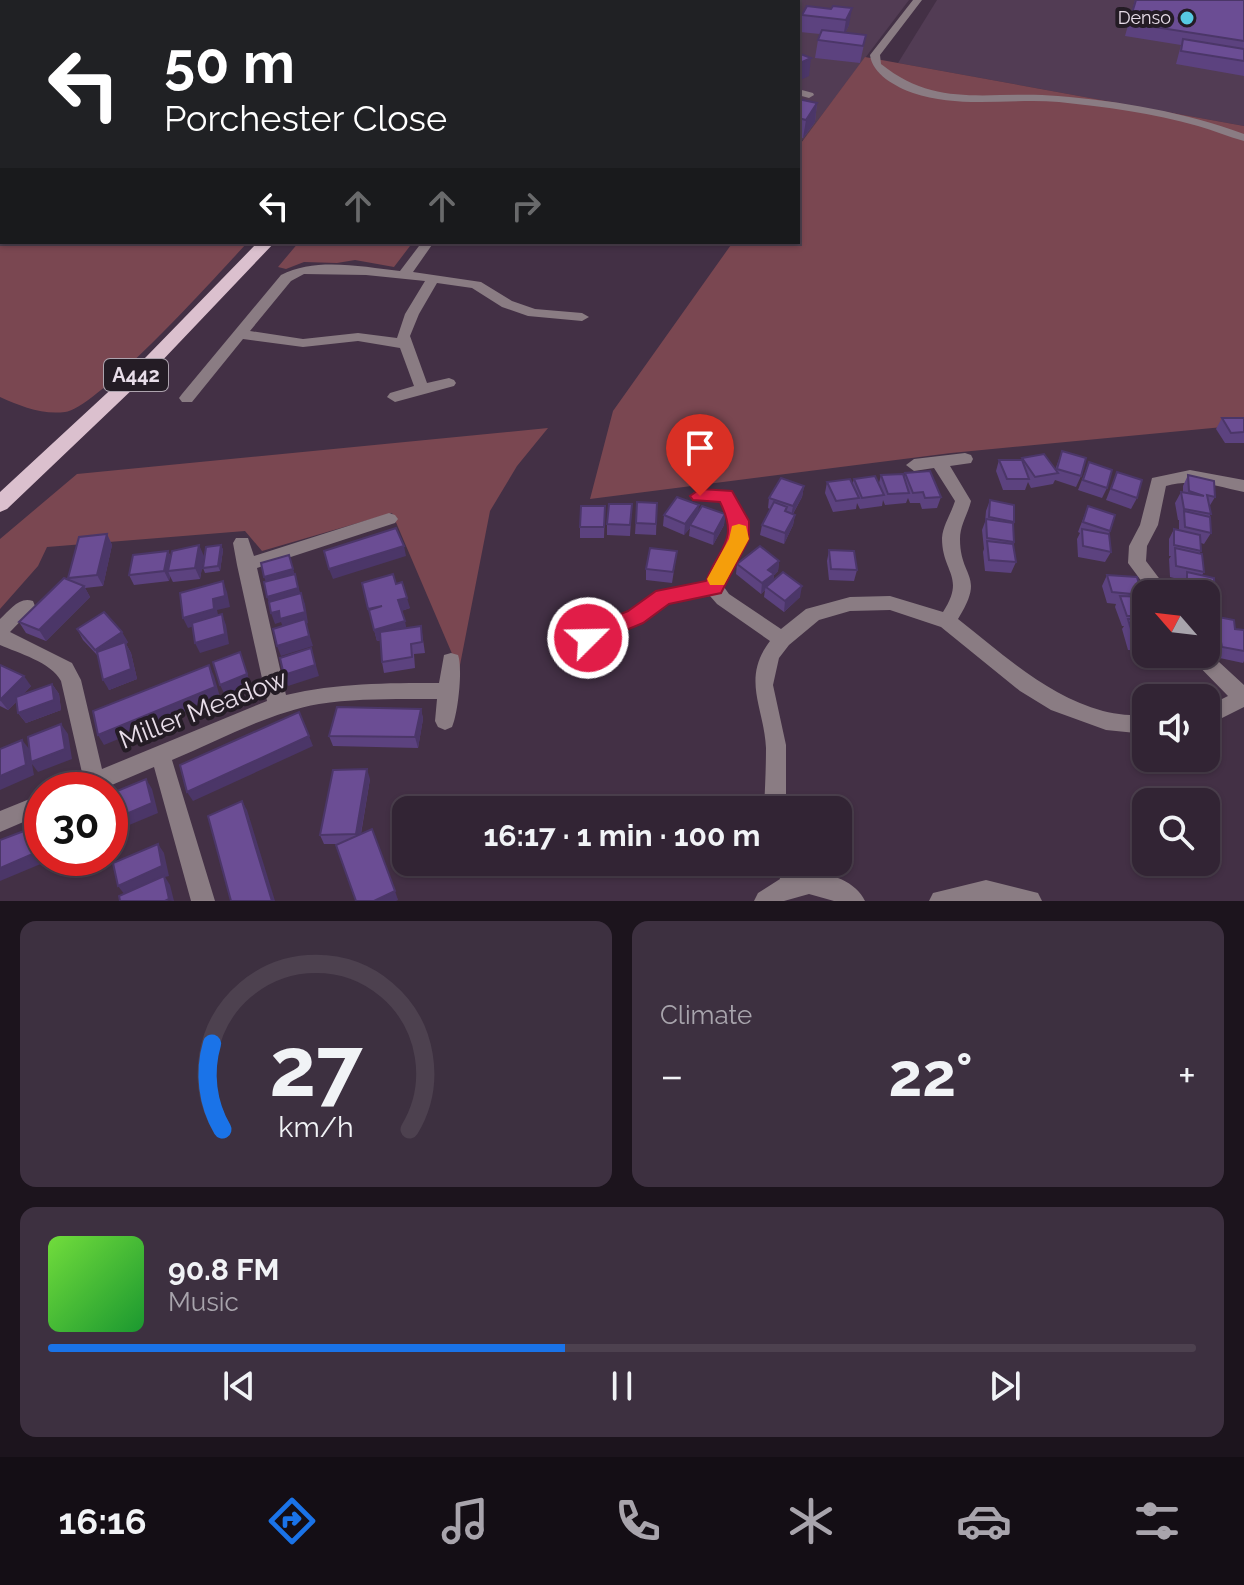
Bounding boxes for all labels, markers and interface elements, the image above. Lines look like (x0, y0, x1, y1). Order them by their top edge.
place label: Denso (1118, 7, 1171, 28)
marker: Denso (1178, 9, 1196, 27)
text: 50 m (164, 30, 295, 96)
icon: left (32, 32, 136, 136)
text: Porchester Close (164, 97, 447, 139)
icon: left (252, 184, 296, 228)
icon: ahead (336, 184, 380, 228)
icon: ahead (420, 184, 464, 228)
icon: right (504, 184, 548, 228)
road number: A442 (104, 359, 168, 391)
pin (666, 414, 734, 496)
icon: arrive (678, 426, 722, 470)
north arrow (1132, 580, 1220, 668)
map controls (1132, 580, 1220, 876)
position arrow (546, 596, 630, 680)
street label: Miller Meadow (115, 663, 291, 755)
button: sound (1132, 684, 1220, 772)
speed limit sign: 30 (24, 772, 128, 876)
button: search (1132, 788, 1220, 876)
text: 16:17 · 1 min · 100 m (484, 818, 760, 853)
text: Climate (660, 1000, 752, 1030)
text: 27 (269, 1018, 363, 1115)
text: 22° (889, 1040, 973, 1110)
text: − (660, 1050, 684, 1101)
text: + (1178, 1050, 1196, 1101)
text: km/h (278, 1110, 354, 1144)
text: 90.8 FM (168, 1252, 279, 1287)
text: Music (168, 1287, 239, 1317)
icon: previous (217, 1364, 261, 1408)
icon: pause (600, 1364, 644, 1408)
icon: next (983, 1364, 1027, 1408)
icon: directions (264, 1493, 320, 1549)
icon: music (437, 1493, 493, 1549)
icon: phone (610, 1493, 666, 1549)
icon: climate (783, 1493, 839, 1549)
icon: car (956, 1493, 1012, 1549)
icon: filters (1129, 1493, 1185, 1549)
text: 16:16 (59, 1500, 147, 1542)

